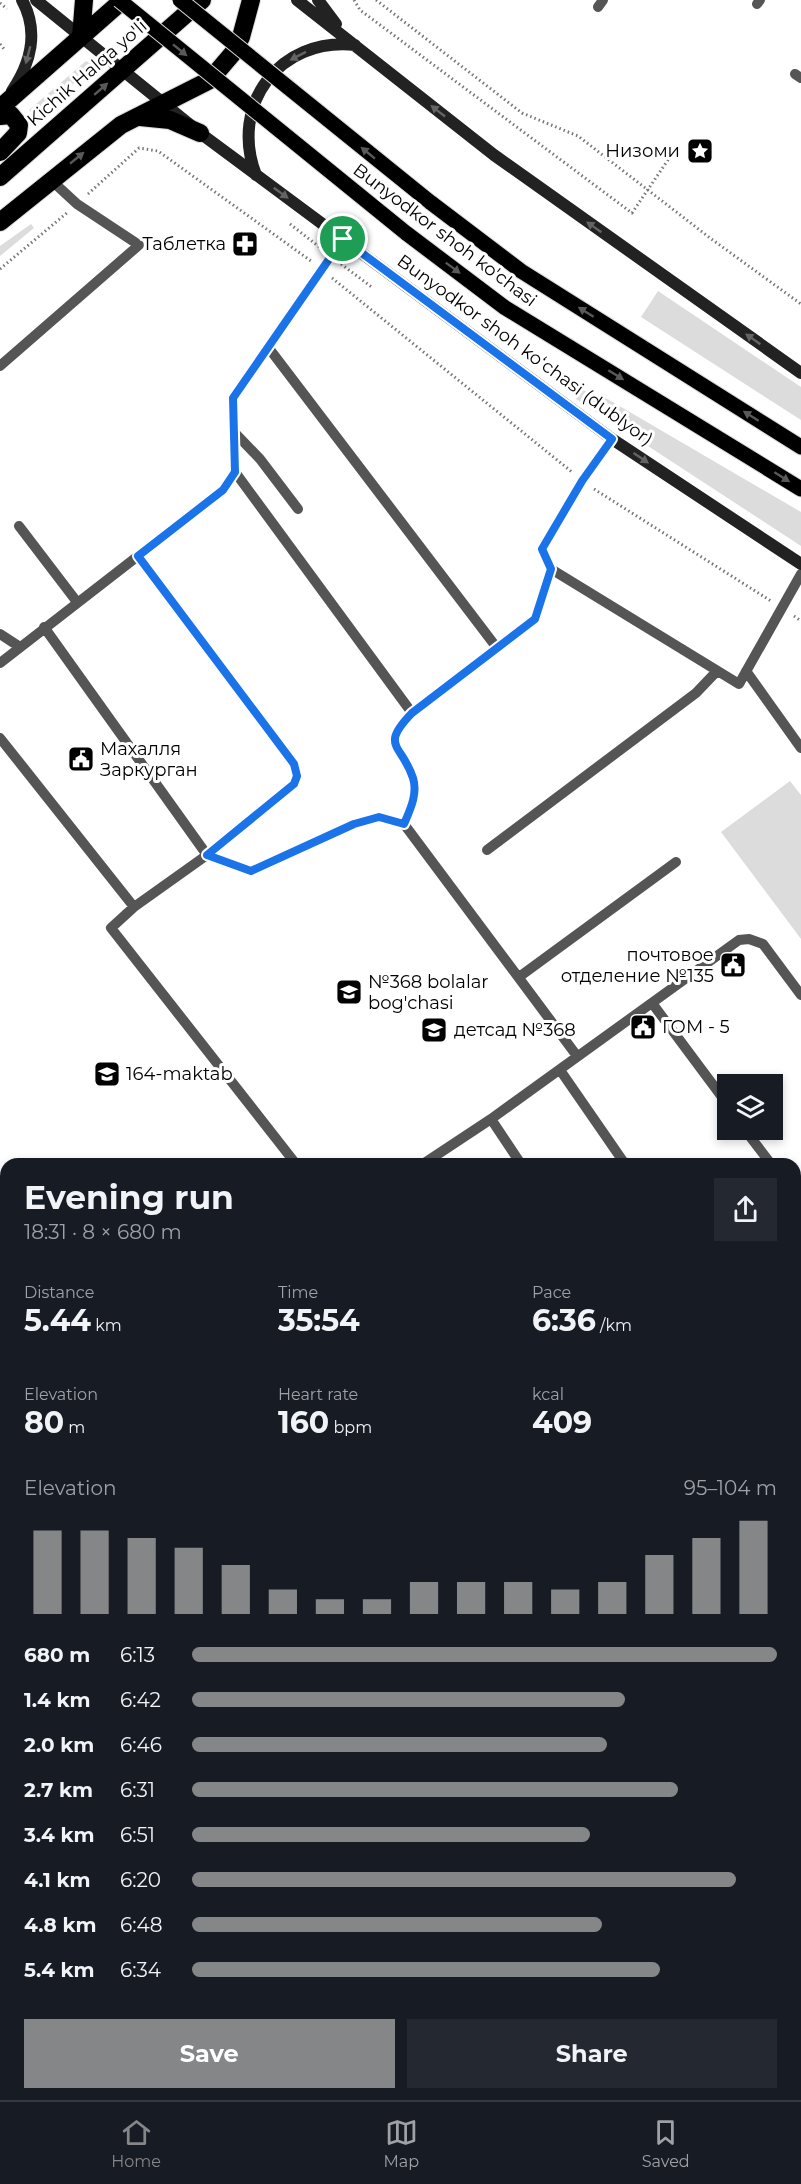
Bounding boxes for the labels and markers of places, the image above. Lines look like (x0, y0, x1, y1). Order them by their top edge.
place icon: Низоми (685, 136, 715, 166)
place label: Низоми (605, 140, 680, 162)
pin (317, 213, 368, 264)
pharmacy icon: Таблетка (230, 229, 260, 259)
place label: Таблетка (142, 233, 226, 255)
place label: Махалля Заркурган (100, 738, 198, 781)
public building icon: Махалля Заркурган (66, 744, 96, 774)
place label: почтовое отделение №135 (561, 944, 714, 987)
public building icon: почтовое отделение №135 (718, 950, 748, 980)
place label: №368 bolalar bog'chasi (368, 971, 489, 1014)
school or university icon: №368 bolalar bog'chasi (334, 977, 364, 1007)
public building icon: ГОМ - 5 (628, 1012, 658, 1042)
school or university icon: детсад №368 (419, 1015, 449, 1045)
place label: ГОМ - 5 (662, 1016, 730, 1038)
place label: детсад №368 (454, 1019, 576, 1041)
school or university icon: 164-maktab (92, 1059, 122, 1089)
place label: 164-maktab (126, 1063, 233, 1085)

